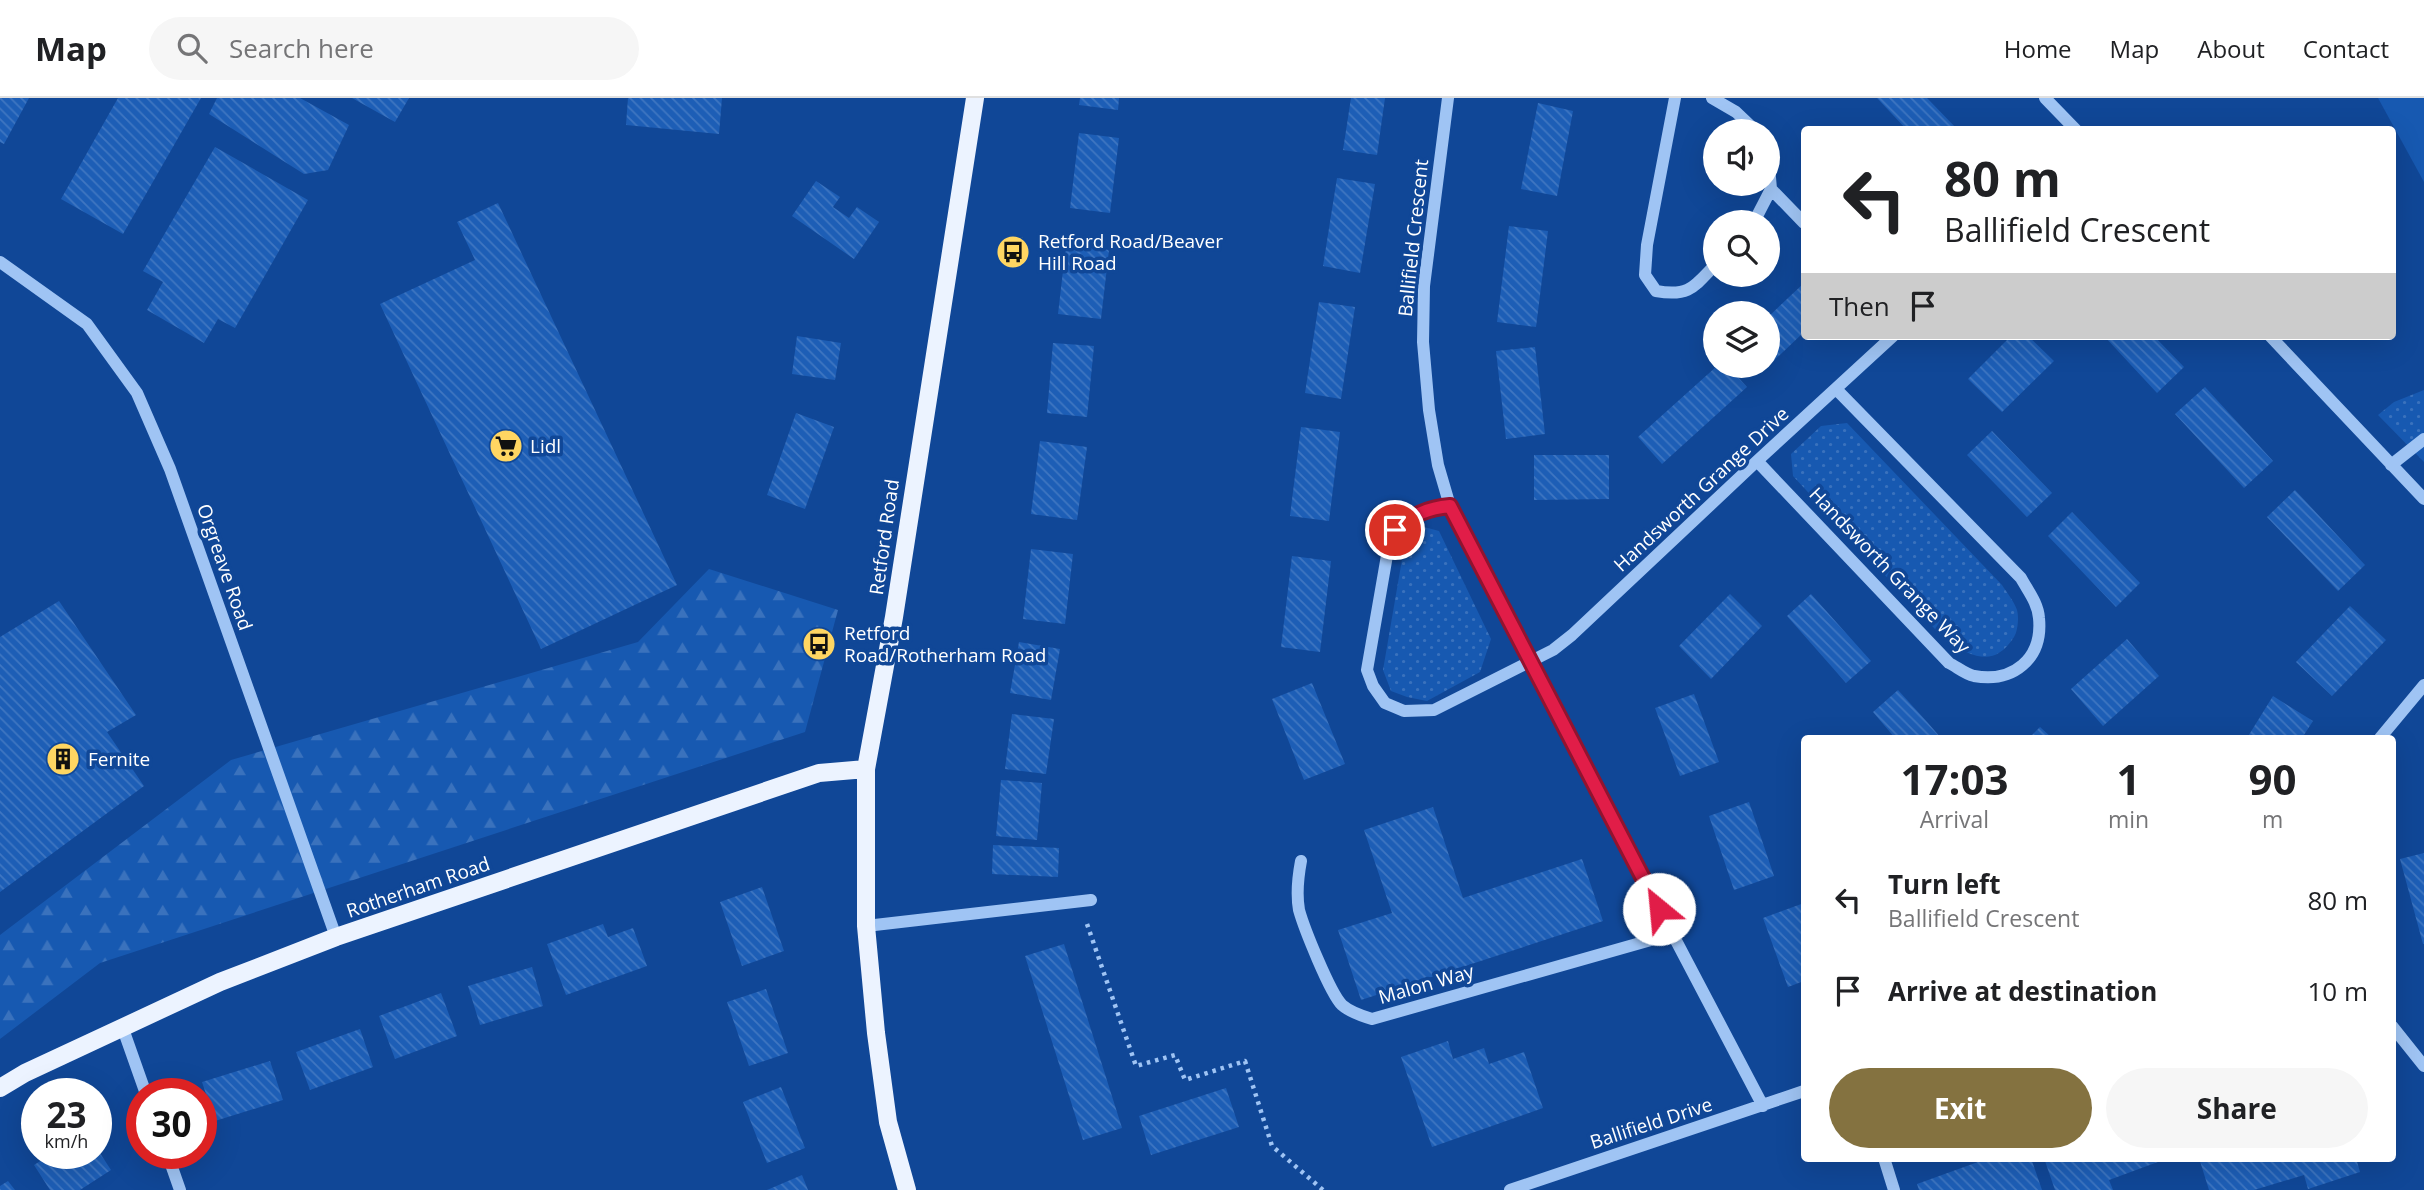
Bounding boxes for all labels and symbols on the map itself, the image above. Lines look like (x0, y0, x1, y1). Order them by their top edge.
street label: Ballifield Crescent (1392, 158, 1434, 318)
place label: Retford Road/Beaver Hill Road (1038, 228, 1223, 276)
bus stop icon: Retford Road/Beaver Hill Road (994, 233, 1032, 271)
street label: Handsworth Grange Drive (1608, 401, 1794, 577)
supermarket icon: Lidl (487, 427, 525, 465)
place label: Lidl (530, 433, 561, 459)
street label: Retford Road (863, 477, 905, 597)
street label: Handsworth Grange Way (1804, 481, 1977, 659)
street label: Orgreave Road (191, 500, 259, 634)
pin (1365, 500, 1425, 560)
place label: Retford Road/Rotherham Road (844, 620, 1046, 668)
bus stop icon: Retford Road/Rotherham Road (800, 625, 838, 663)
building icon: Fernite (44, 740, 82, 778)
place label: Fernite (88, 746, 150, 772)
street label: Rotherham Road (343, 850, 493, 924)
position arrow (1622, 872, 1696, 946)
street label: Malon Way (1375, 958, 1477, 1010)
speed limit sign: 30 (126, 1078, 217, 1169)
street label: Ballifield Drive (1587, 1091, 1715, 1155)

